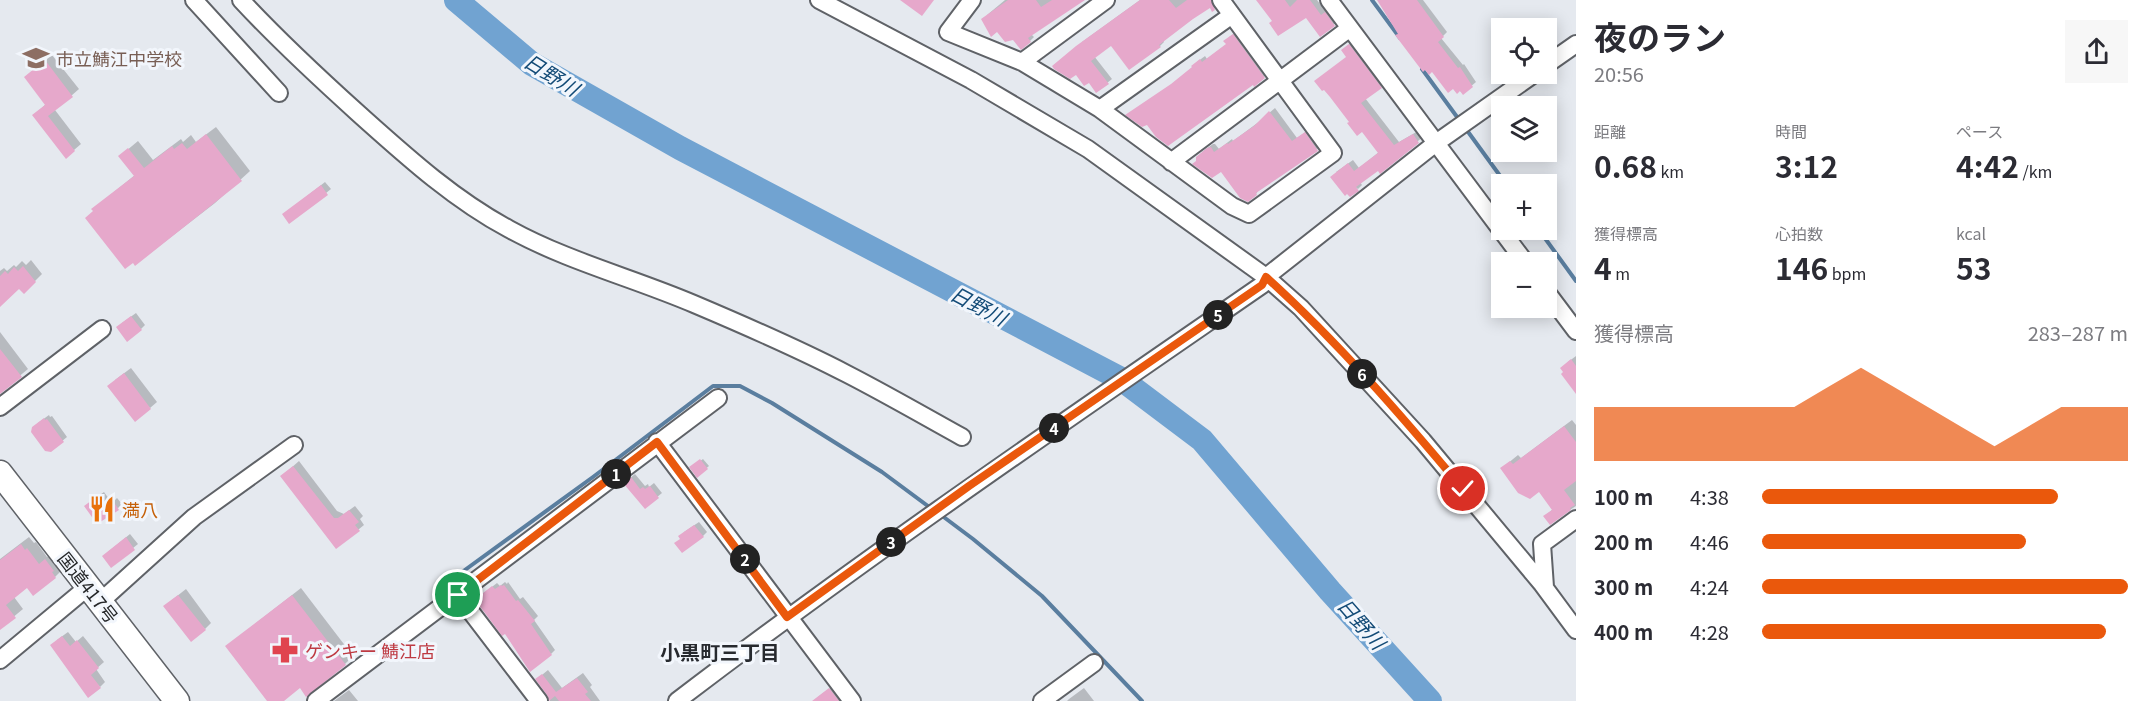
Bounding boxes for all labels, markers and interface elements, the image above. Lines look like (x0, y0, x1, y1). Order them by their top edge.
text: 夜のラン (1594, 12, 1726, 60)
map controls (1491, 18, 1557, 318)
button: locate (1491, 18, 1557, 84)
button: share (2065, 20, 2128, 83)
school or university icon: 市立鯖江中学校 (21, 43, 51, 73)
place label: 市立鯖江中学校 (56, 45, 182, 71)
water label: 日野川 (519, 46, 587, 103)
text: 20:56 (1594, 59, 1644, 88)
button: layers (1491, 96, 1557, 162)
text: 距離 (1594, 119, 1626, 143)
text: 時間 (1775, 119, 1807, 143)
text: ペース (1956, 119, 2003, 143)
text: 0.68 (1594, 143, 1657, 187)
text: 3:12 (1775, 143, 1838, 187)
text: 4:42 (1956, 143, 2019, 187)
text: km (1657, 159, 1684, 183)
text: /km (2019, 159, 2052, 183)
button: + (1491, 174, 1557, 240)
text: 獲得標高 (1594, 221, 1658, 245)
text: 心拍数 (1775, 221, 1823, 245)
text: kcal (1956, 221, 1986, 245)
text: 4 (1594, 245, 1612, 289)
text: 146 (1775, 245, 1828, 289)
text: 53 (1956, 245, 1991, 289)
button: − (1491, 252, 1557, 318)
text: m (1612, 261, 1630, 285)
text: bpm (1828, 261, 1866, 285)
water label: 日野川 (946, 278, 1014, 333)
pin: 5 (1203, 300, 1233, 330)
text: 5 (1213, 303, 1223, 327)
text: 獲得標高 (1594, 318, 1674, 347)
text: 283–287 m (2028, 318, 2128, 347)
pin: 6 (1347, 359, 1377, 389)
text: 6 (1357, 362, 1367, 386)
pin: 4 (1039, 413, 1069, 443)
text: 4 (1049, 416, 1059, 440)
pin: 1 (601, 459, 631, 489)
text: 1 (611, 462, 621, 486)
pin (1437, 463, 1488, 514)
icon: check (1446, 472, 1479, 505)
text: 100 m (1594, 482, 1653, 511)
text: 4:38 (1690, 482, 1729, 511)
restaurant icon: 満八 (87, 494, 117, 524)
place label: 満八 (122, 496, 158, 522)
pin: 3 (876, 527, 906, 557)
text: 200 m (1594, 527, 1653, 556)
text: 4:46 (1690, 527, 1729, 556)
text: 3 (886, 530, 896, 554)
pin: 2 (730, 544, 760, 574)
street label: 国道417号 (53, 546, 125, 628)
text: 2 (740, 547, 750, 571)
pin (432, 569, 483, 620)
text: 300 m (1594, 572, 1653, 601)
text: 4:24 (1690, 572, 1729, 601)
icon: arrive (441, 578, 474, 611)
water label: 日野川 (1331, 591, 1394, 657)
text: 400 m (1594, 617, 1653, 646)
text: 4:28 (1690, 617, 1729, 646)
pharmacy icon: ゲンキー 鯖江店 (270, 635, 300, 665)
place label: ゲンキー 鯖江店 (305, 637, 435, 663)
district label: 小黒町三丁目 (660, 637, 780, 666)

